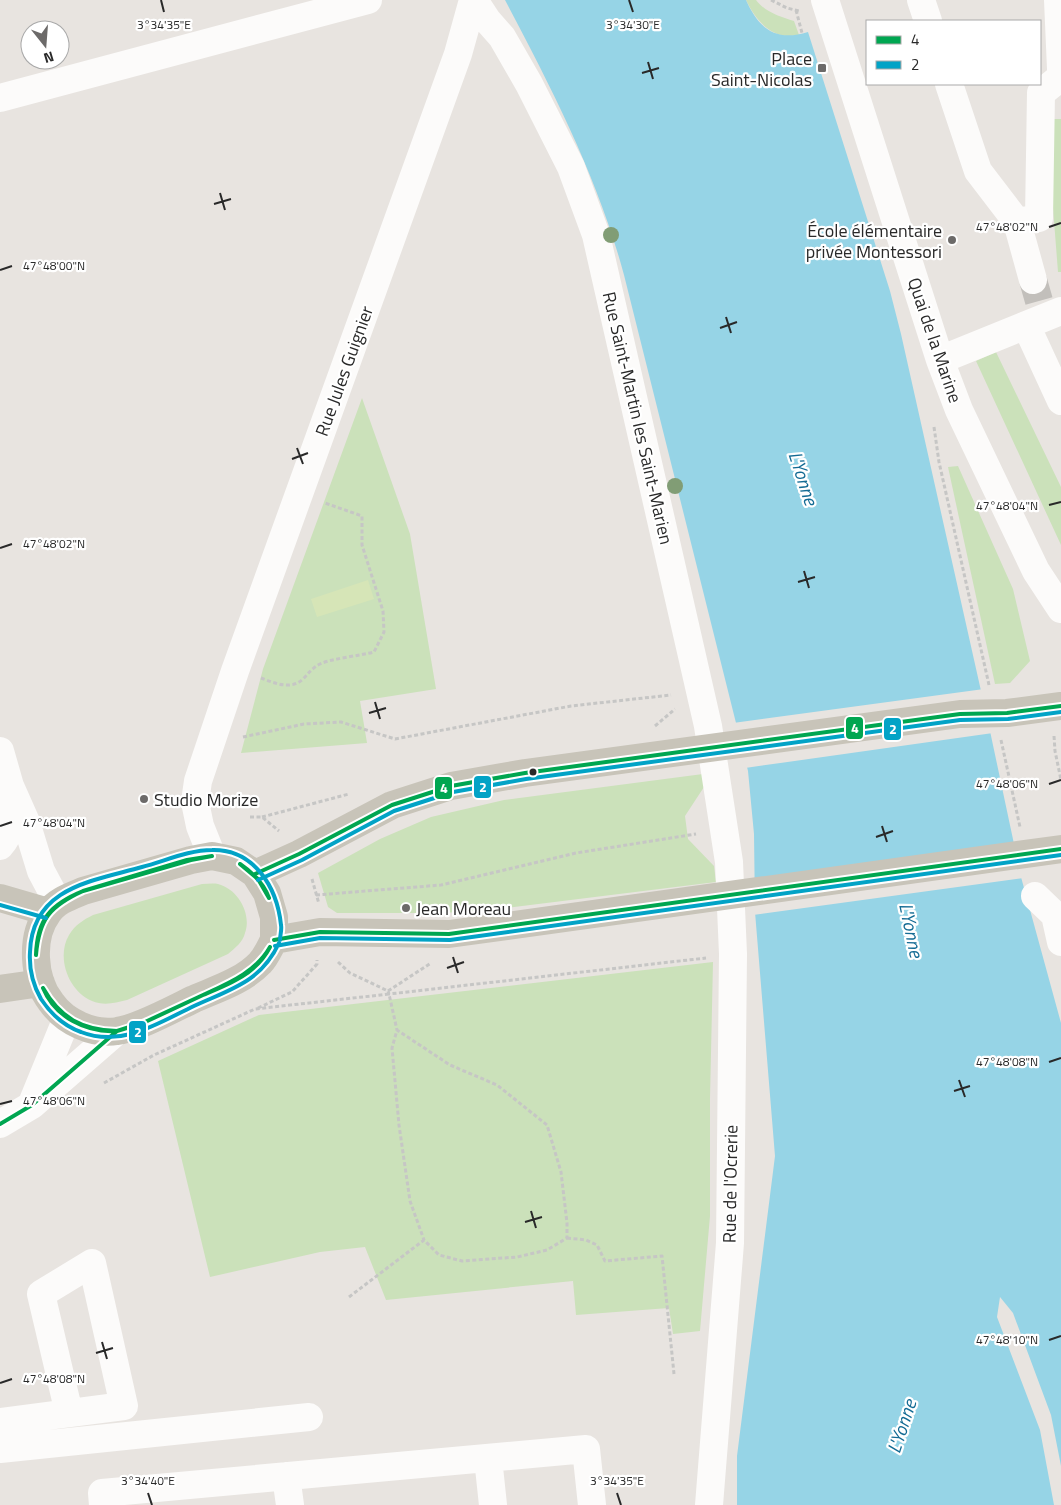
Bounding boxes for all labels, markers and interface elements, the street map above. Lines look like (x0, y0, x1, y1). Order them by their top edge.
text: 3°34'35"E (137, 15, 191, 34)
text: 3°34'30"E (606, 15, 660, 34)
north arrow (20, 20, 70, 70)
legend (866, 20, 1041, 85)
text: 4 (911, 28, 919, 51)
place label: Place Saint-Nicolas (711, 45, 812, 93)
text: N (41, 46, 57, 69)
text: 2 (911, 53, 919, 76)
marker: Place Saint-Nicolas (816, 62, 828, 74)
place label: École élémentaire privée Montessori (806, 217, 942, 265)
text: 47°48'02"N (976, 217, 1038, 236)
marker: École élémentaire privée Montessori (946, 234, 958, 246)
text: 47°48'00"N (23, 256, 85, 275)
street label: Quai de la Marine (901, 274, 969, 406)
street label: Rue Saint-Martin les Saint-Marien (596, 289, 680, 547)
street label: Rue Jules Guignier (308, 302, 380, 440)
water label: L'Yonne (782, 447, 827, 510)
text: 47°48'04"N (976, 496, 1038, 515)
text: 47°48'02"N (23, 534, 85, 553)
line badge: 4 (845, 716, 864, 740)
text: 4 (851, 717, 859, 738)
line badge: 2 (883, 717, 902, 741)
text: 2 (889, 718, 897, 739)
unlabelled marker (528, 767, 538, 777)
text: 47°48'06"N (976, 774, 1038, 793)
line badge: 2 (473, 775, 492, 799)
line badge: 4 (434, 776, 453, 800)
text: 2 (479, 776, 487, 797)
text: 4 (440, 777, 448, 798)
place label: Studio Morize (154, 786, 258, 813)
marker: Studio Morize (138, 793, 150, 805)
text: 47°48'04"N (23, 813, 85, 832)
place label: Jean Moreau (416, 895, 511, 922)
water label: L'Yonne (892, 900, 932, 961)
marker: Jean Moreau (400, 902, 412, 914)
line badge: 2 (128, 1020, 147, 1044)
text: 2 (134, 1021, 142, 1042)
text: 47°48'08"N (976, 1052, 1038, 1071)
text: 47°48'06"N (23, 1091, 85, 1110)
street label: Rue de l'Ocrerie (715, 1125, 745, 1243)
text: 47°48'10"N (976, 1330, 1038, 1349)
text: 47°48'08"N (23, 1369, 85, 1388)
water label: L'Yonne (879, 1394, 924, 1457)
text: 3°34'40"E (121, 1471, 175, 1490)
text: 3°34'35"E (590, 1471, 644, 1490)

